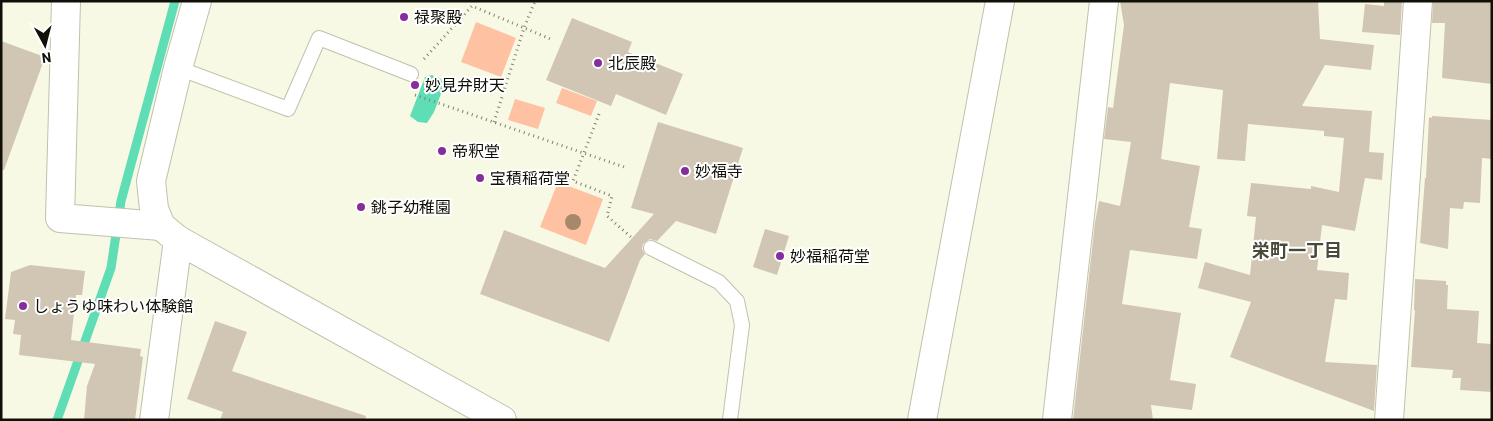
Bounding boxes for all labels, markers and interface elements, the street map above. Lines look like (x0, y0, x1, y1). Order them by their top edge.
place label: 禄聚殿 (414, 7, 462, 26)
marker: 禄聚殿 (398, 11, 410, 23)
north arrow (20, 20, 70, 70)
text: N (41, 49, 52, 67)
place label: 北辰殿 (608, 53, 656, 72)
marker: 北辰殿 (592, 57, 604, 69)
place label: 妙見弁財天 (425, 75, 505, 94)
marker: 妙見弁財天 (409, 79, 421, 91)
place label: 帝釈堂 (452, 141, 500, 160)
marker: 帝釈堂 (436, 145, 448, 157)
place label: 妙福寺 (695, 161, 743, 180)
marker: 妙福寺 (679, 165, 691, 177)
place label: 宝積稲荷堂 (490, 168, 570, 187)
marker: 宝積稲荷堂 (474, 172, 486, 184)
place label: 銚子幼稚園 (371, 197, 451, 216)
marker: 銚子幼稚園 (355, 201, 367, 213)
district label: 栄町一丁目 (1252, 239, 1342, 261)
place label: 妙福稲荷堂 (790, 246, 870, 265)
marker: 妙福稲荷堂 (774, 250, 786, 262)
place label: しょうゆ味わい体験館 (33, 296, 193, 315)
marker: しょうゆ味わい体験館 (17, 300, 29, 312)

